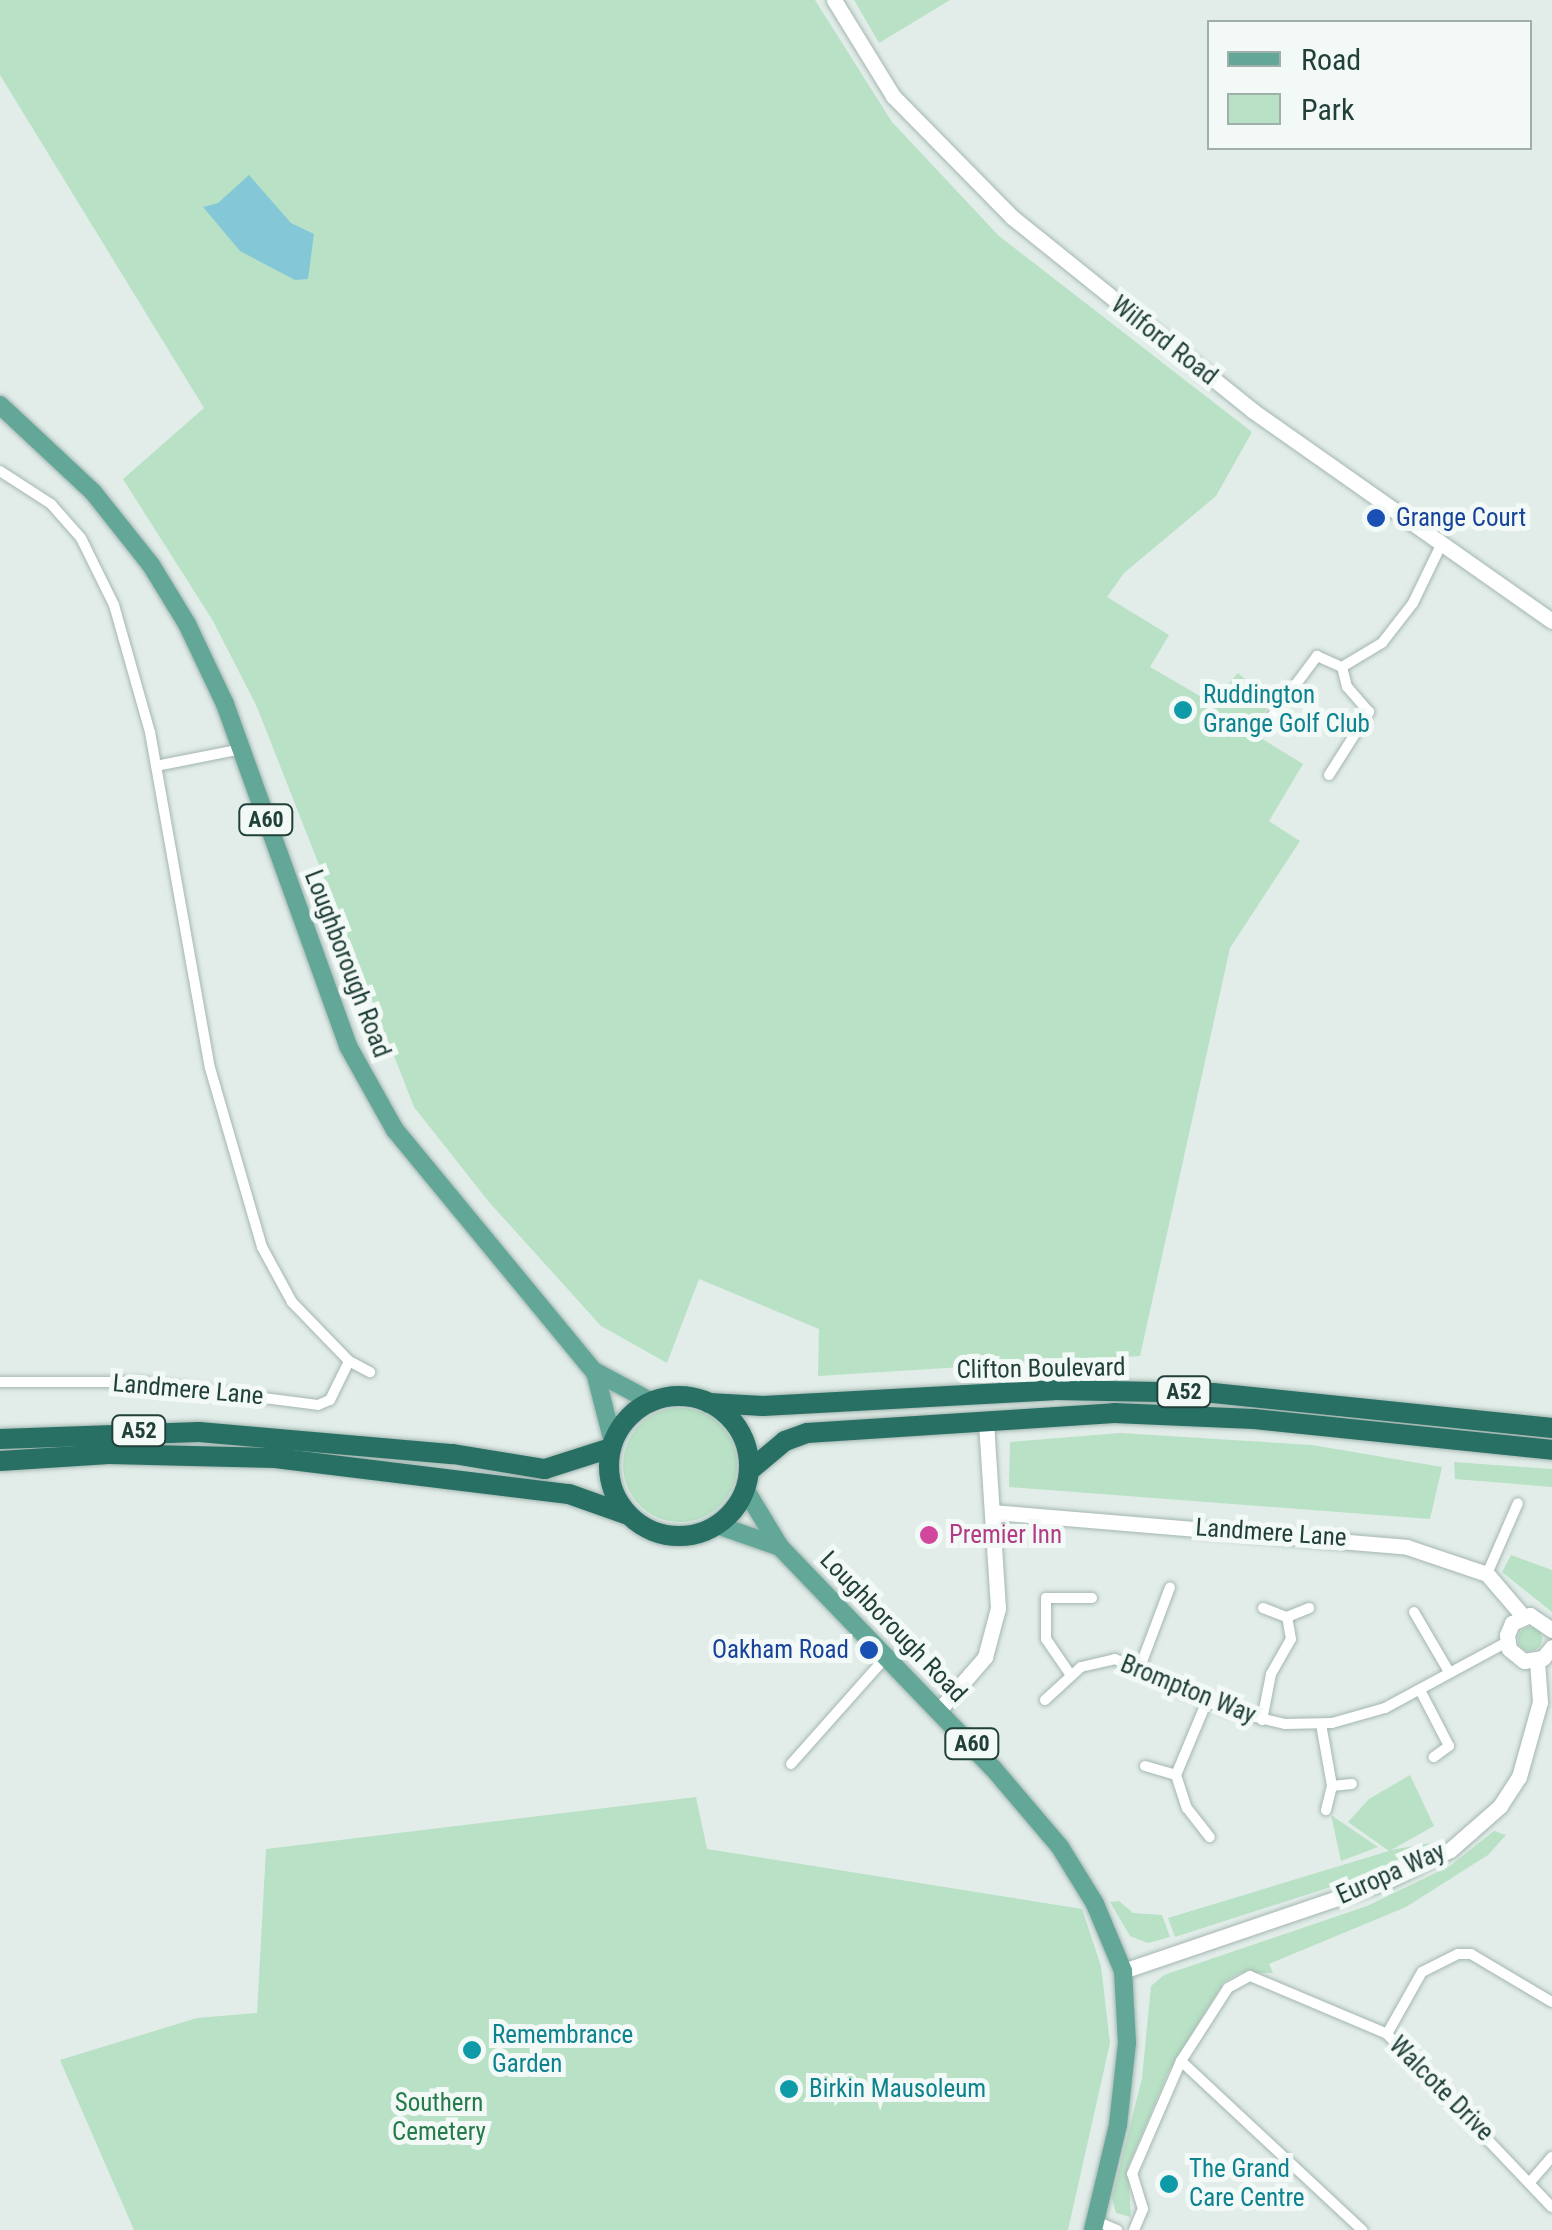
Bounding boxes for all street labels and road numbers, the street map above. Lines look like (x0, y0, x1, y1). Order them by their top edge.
street label: Wilford Road (1105, 290, 1223, 392)
road number: A60 (236, 803, 296, 837)
street label: Loughborough Road (297, 866, 397, 1062)
street label: Clifton Boulevard (956, 1353, 1126, 1385)
street label: Landmere Lane (111, 1368, 265, 1412)
road number: A52 (1154, 1375, 1214, 1409)
road number: A52 (109, 1414, 169, 1448)
street label: Landmere Lane (1194, 1513, 1348, 1553)
street label: Loughborough Road (813, 1545, 973, 1709)
street label: Brompton Way (1116, 1649, 1260, 1731)
road number: A60 (942, 1727, 1002, 1761)
street label: Europa Way (1332, 1837, 1450, 1911)
street label: Walcote Drive (1383, 2031, 1499, 2147)

